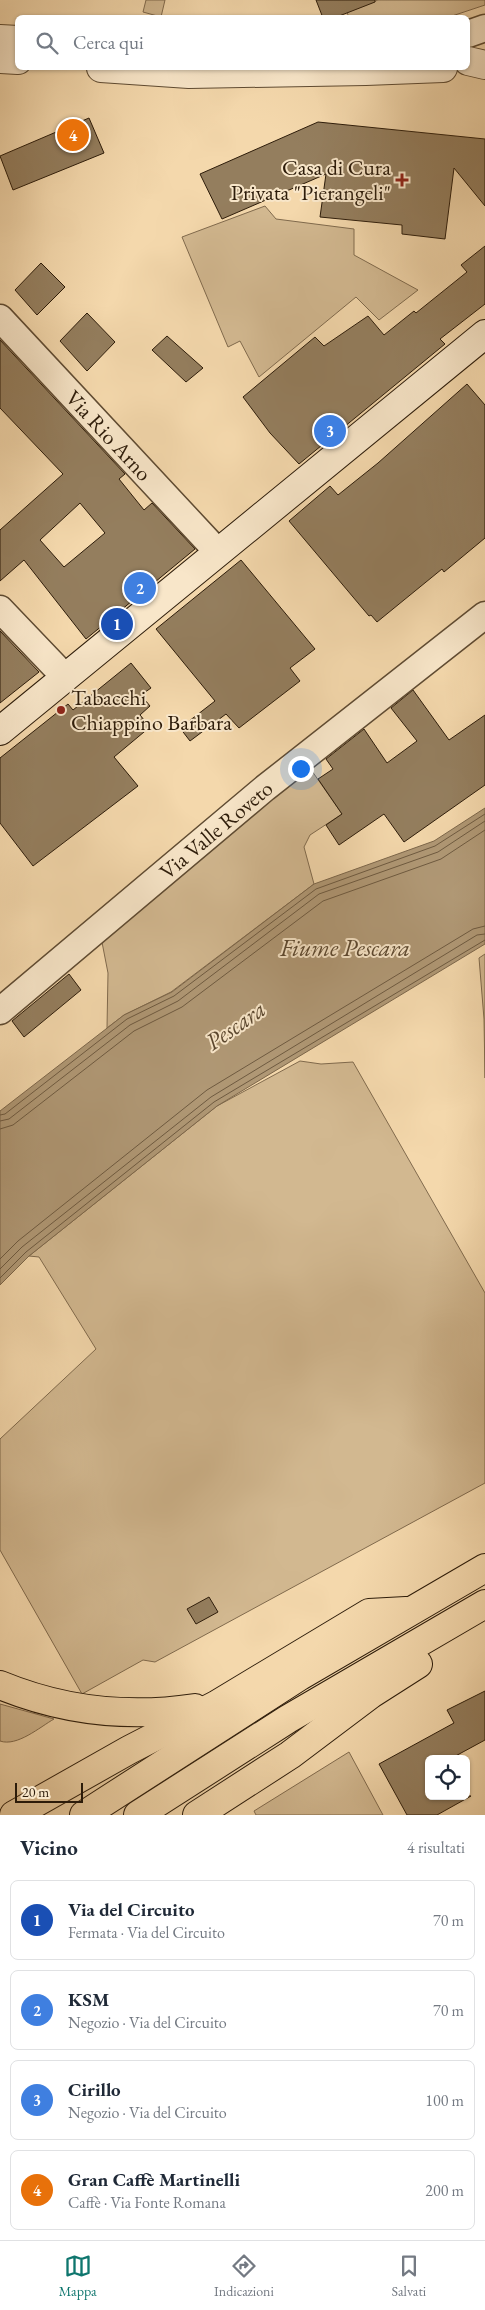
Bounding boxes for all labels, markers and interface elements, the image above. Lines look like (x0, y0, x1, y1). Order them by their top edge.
search box (15, 15, 470, 70)
icon: search (33, 29, 61, 57)
text: Cerca qui (73, 30, 144, 55)
pin: 4 (57, 116, 89, 154)
place label: Casa di Cura Privata "Pierangeli" (231, 153, 391, 207)
marker: Casa di Cura Privata "Pierangeli" (395, 173, 409, 187)
street label: Via Rio Arno (59, 383, 159, 487)
pin: 3 (314, 412, 346, 450)
pin: 2 (124, 569, 156, 607)
pin: 1 (101, 605, 133, 643)
place label: Tabacchi Chiappino Barbara (71, 683, 232, 737)
marker: Tabacchi Chiappino Barbara (55, 704, 67, 716)
your location (288, 756, 314, 782)
street label: Via Valle Roveto (153, 773, 278, 885)
water label: Fiume Pescara (279, 932, 410, 963)
water label: Pescara (199, 993, 271, 1057)
map controls (425, 1755, 470, 1800)
button: locate (425, 1755, 470, 1800)
scale bar (15, 1780, 82, 1803)
text: 20 m (22, 1783, 49, 1801)
text: Vicino (20, 1834, 78, 1861)
text: 4 risultati (407, 1837, 465, 1858)
text: Via del Circuito (68, 1897, 195, 1922)
text: 1 (33, 1910, 41, 1931)
text: 70 m (433, 1910, 464, 1931)
text: Fermata · Via del Circuito (68, 1922, 225, 1943)
text: KSM (68, 1987, 109, 2012)
text: 2 (33, 2000, 41, 2021)
text: 70 m (433, 2000, 464, 2021)
text: Negozio · Via del Circuito (68, 2012, 227, 2033)
text: Cirillo (68, 2077, 121, 2102)
text: 3 (33, 2090, 41, 2111)
text: 100 m (425, 2090, 464, 2111)
text: Negozio · Via del Circuito (68, 2102, 227, 2123)
text: Gran Caffè Martinelli (68, 2167, 240, 2192)
text: 4 (33, 2180, 41, 2201)
text: 200 m (425, 2180, 464, 2201)
text: Caffè · Via Fonte Romana (68, 2192, 226, 2213)
tab: Mappa (59, 2252, 97, 2300)
tab: Indicazioni (214, 2252, 274, 2300)
tab: Salvati (391, 2252, 426, 2300)

